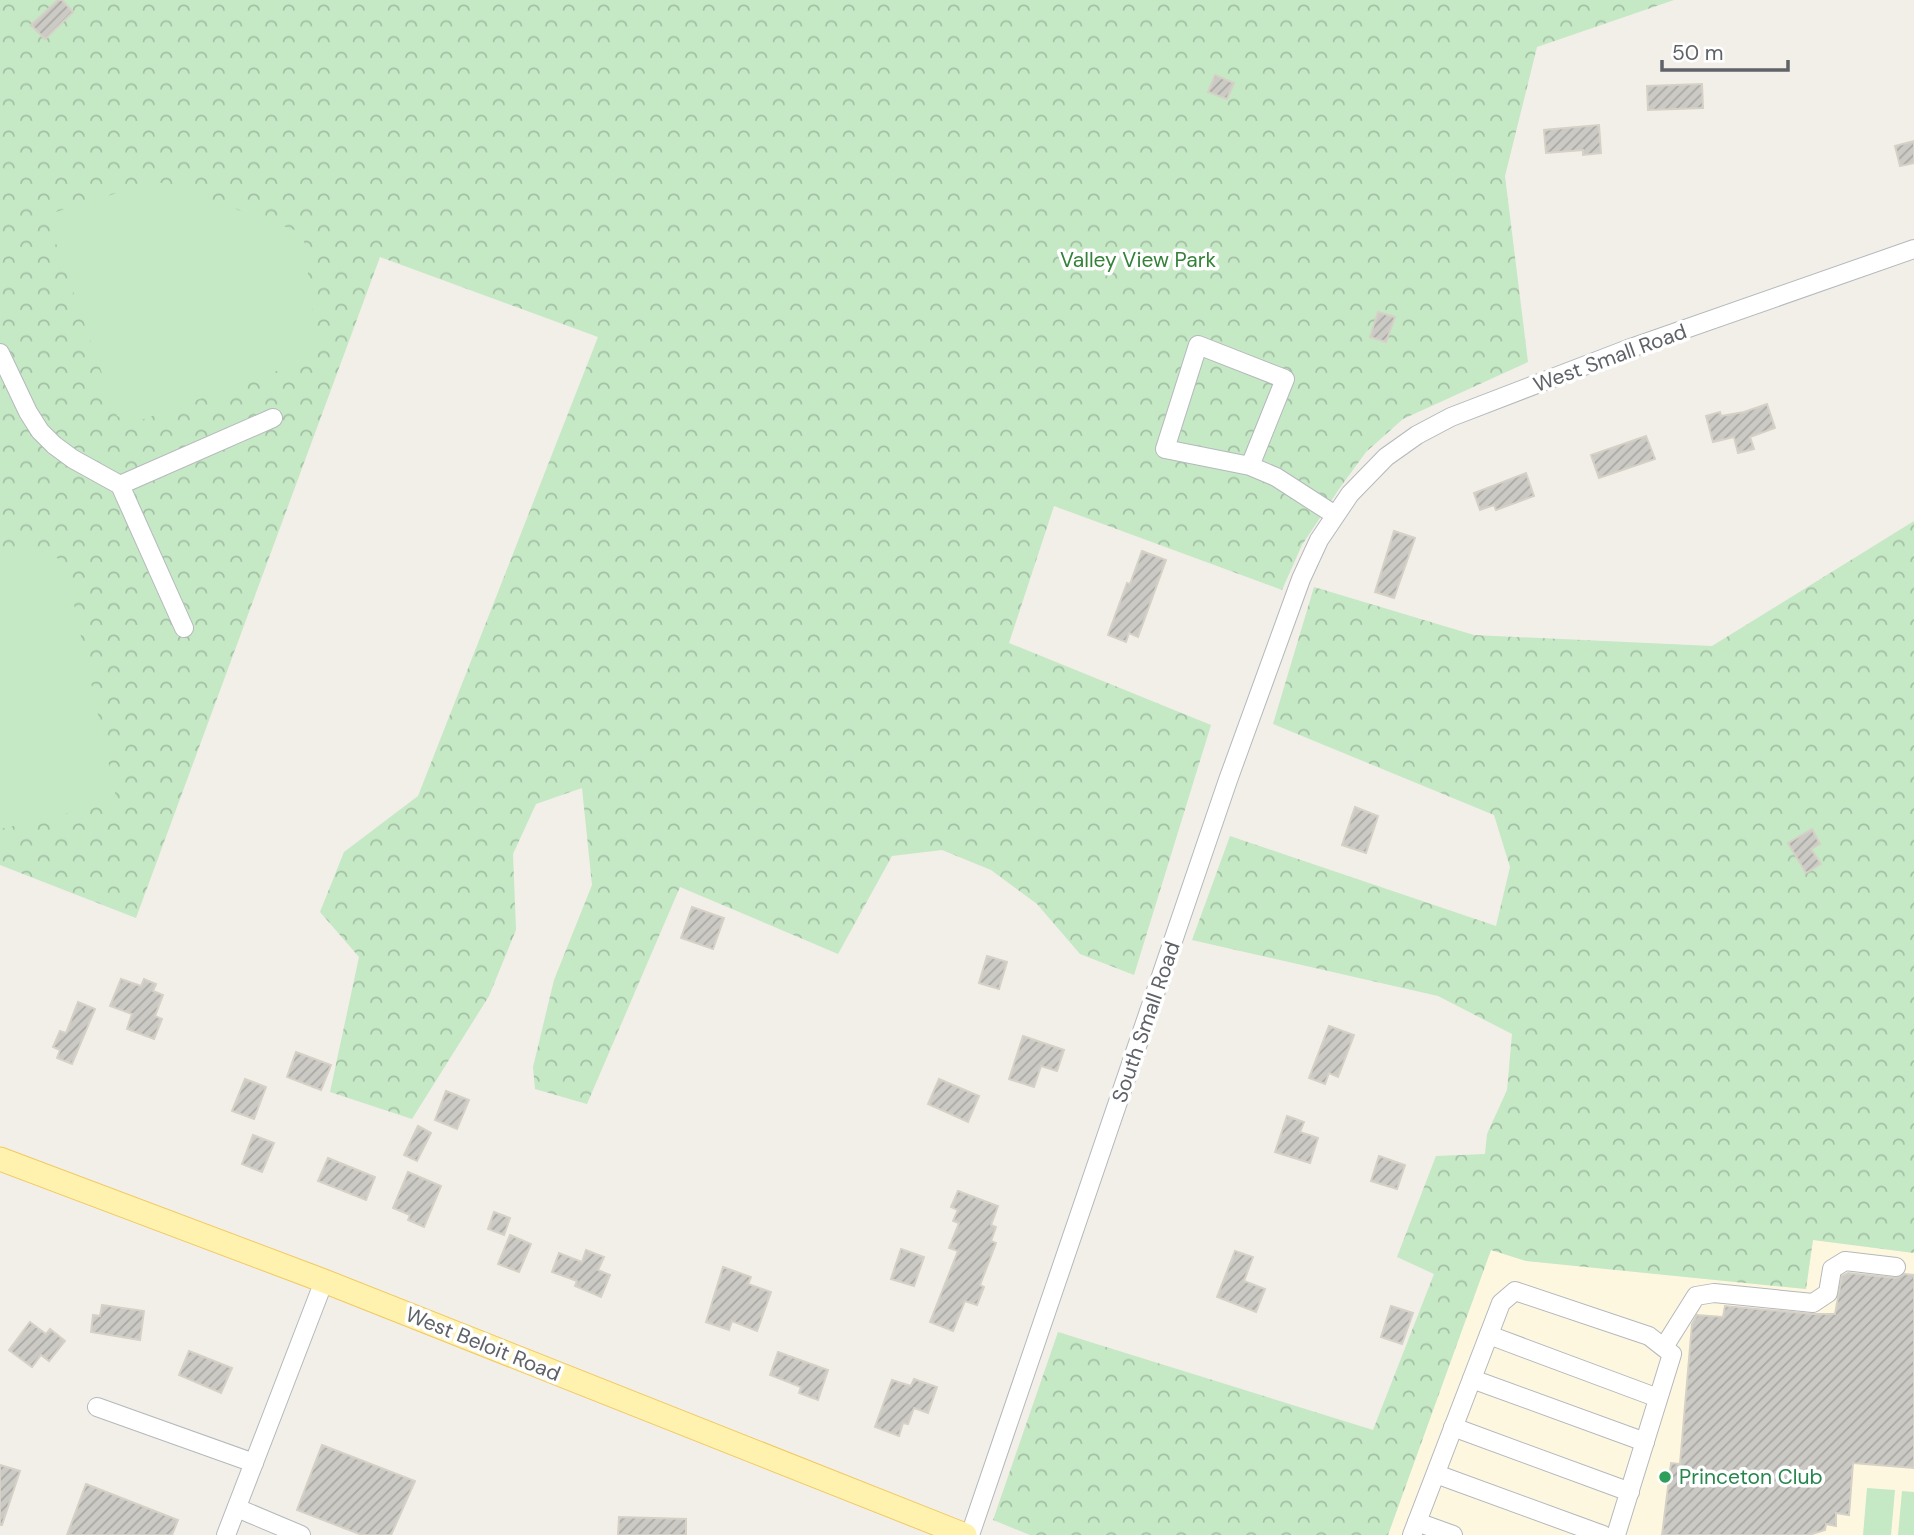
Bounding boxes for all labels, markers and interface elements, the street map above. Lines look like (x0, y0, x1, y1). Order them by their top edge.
scale bar (1662, 28, 1788, 72)
text: 50 m (1672, 39, 1723, 67)
park label: Valley View Park (1060, 246, 1216, 274)
street label: West Small Road (1529, 317, 1691, 399)
street label: South Small Road (1105, 938, 1187, 1106)
street label: West Beloit Road (401, 1300, 565, 1388)
place label: Princeton Club (1679, 1463, 1823, 1491)
marker: Princeton Club (1657, 1469, 1673, 1485)

